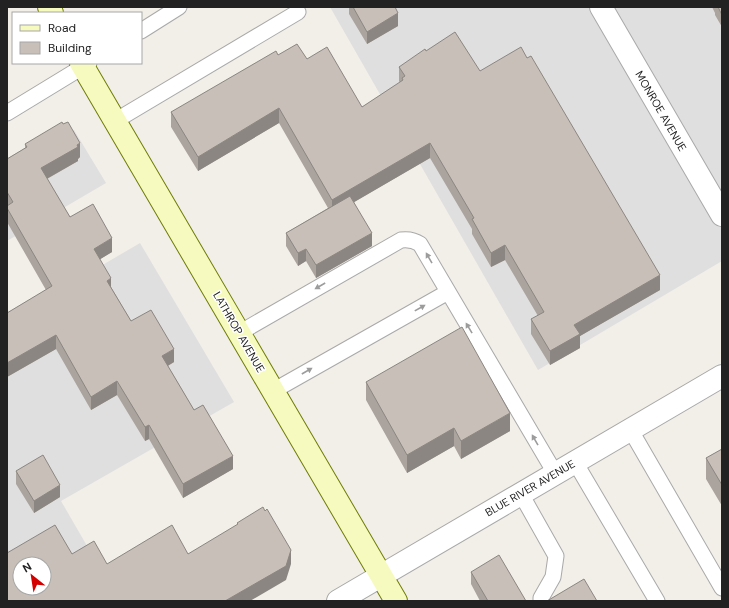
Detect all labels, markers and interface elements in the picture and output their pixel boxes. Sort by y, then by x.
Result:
legend [12,12,142,64]
text: Road [48,20,76,36]
text: Building [48,40,92,56]
street label: MONROE AVENUE [632,68,690,154]
one-way arrow [425,253,432,264]
one-way arrow [314,283,326,290]
street label: LATHROP AVENUE [210,289,268,375]
one-way arrow [414,304,426,311]
one-way arrow [466,322,473,334]
one-way arrow [301,368,313,375]
one-way arrow [532,434,539,446]
street label: BLUE RIVER AVENUE [483,457,577,519]
north arrow [12,556,52,596]
text: N [20,559,34,575]

